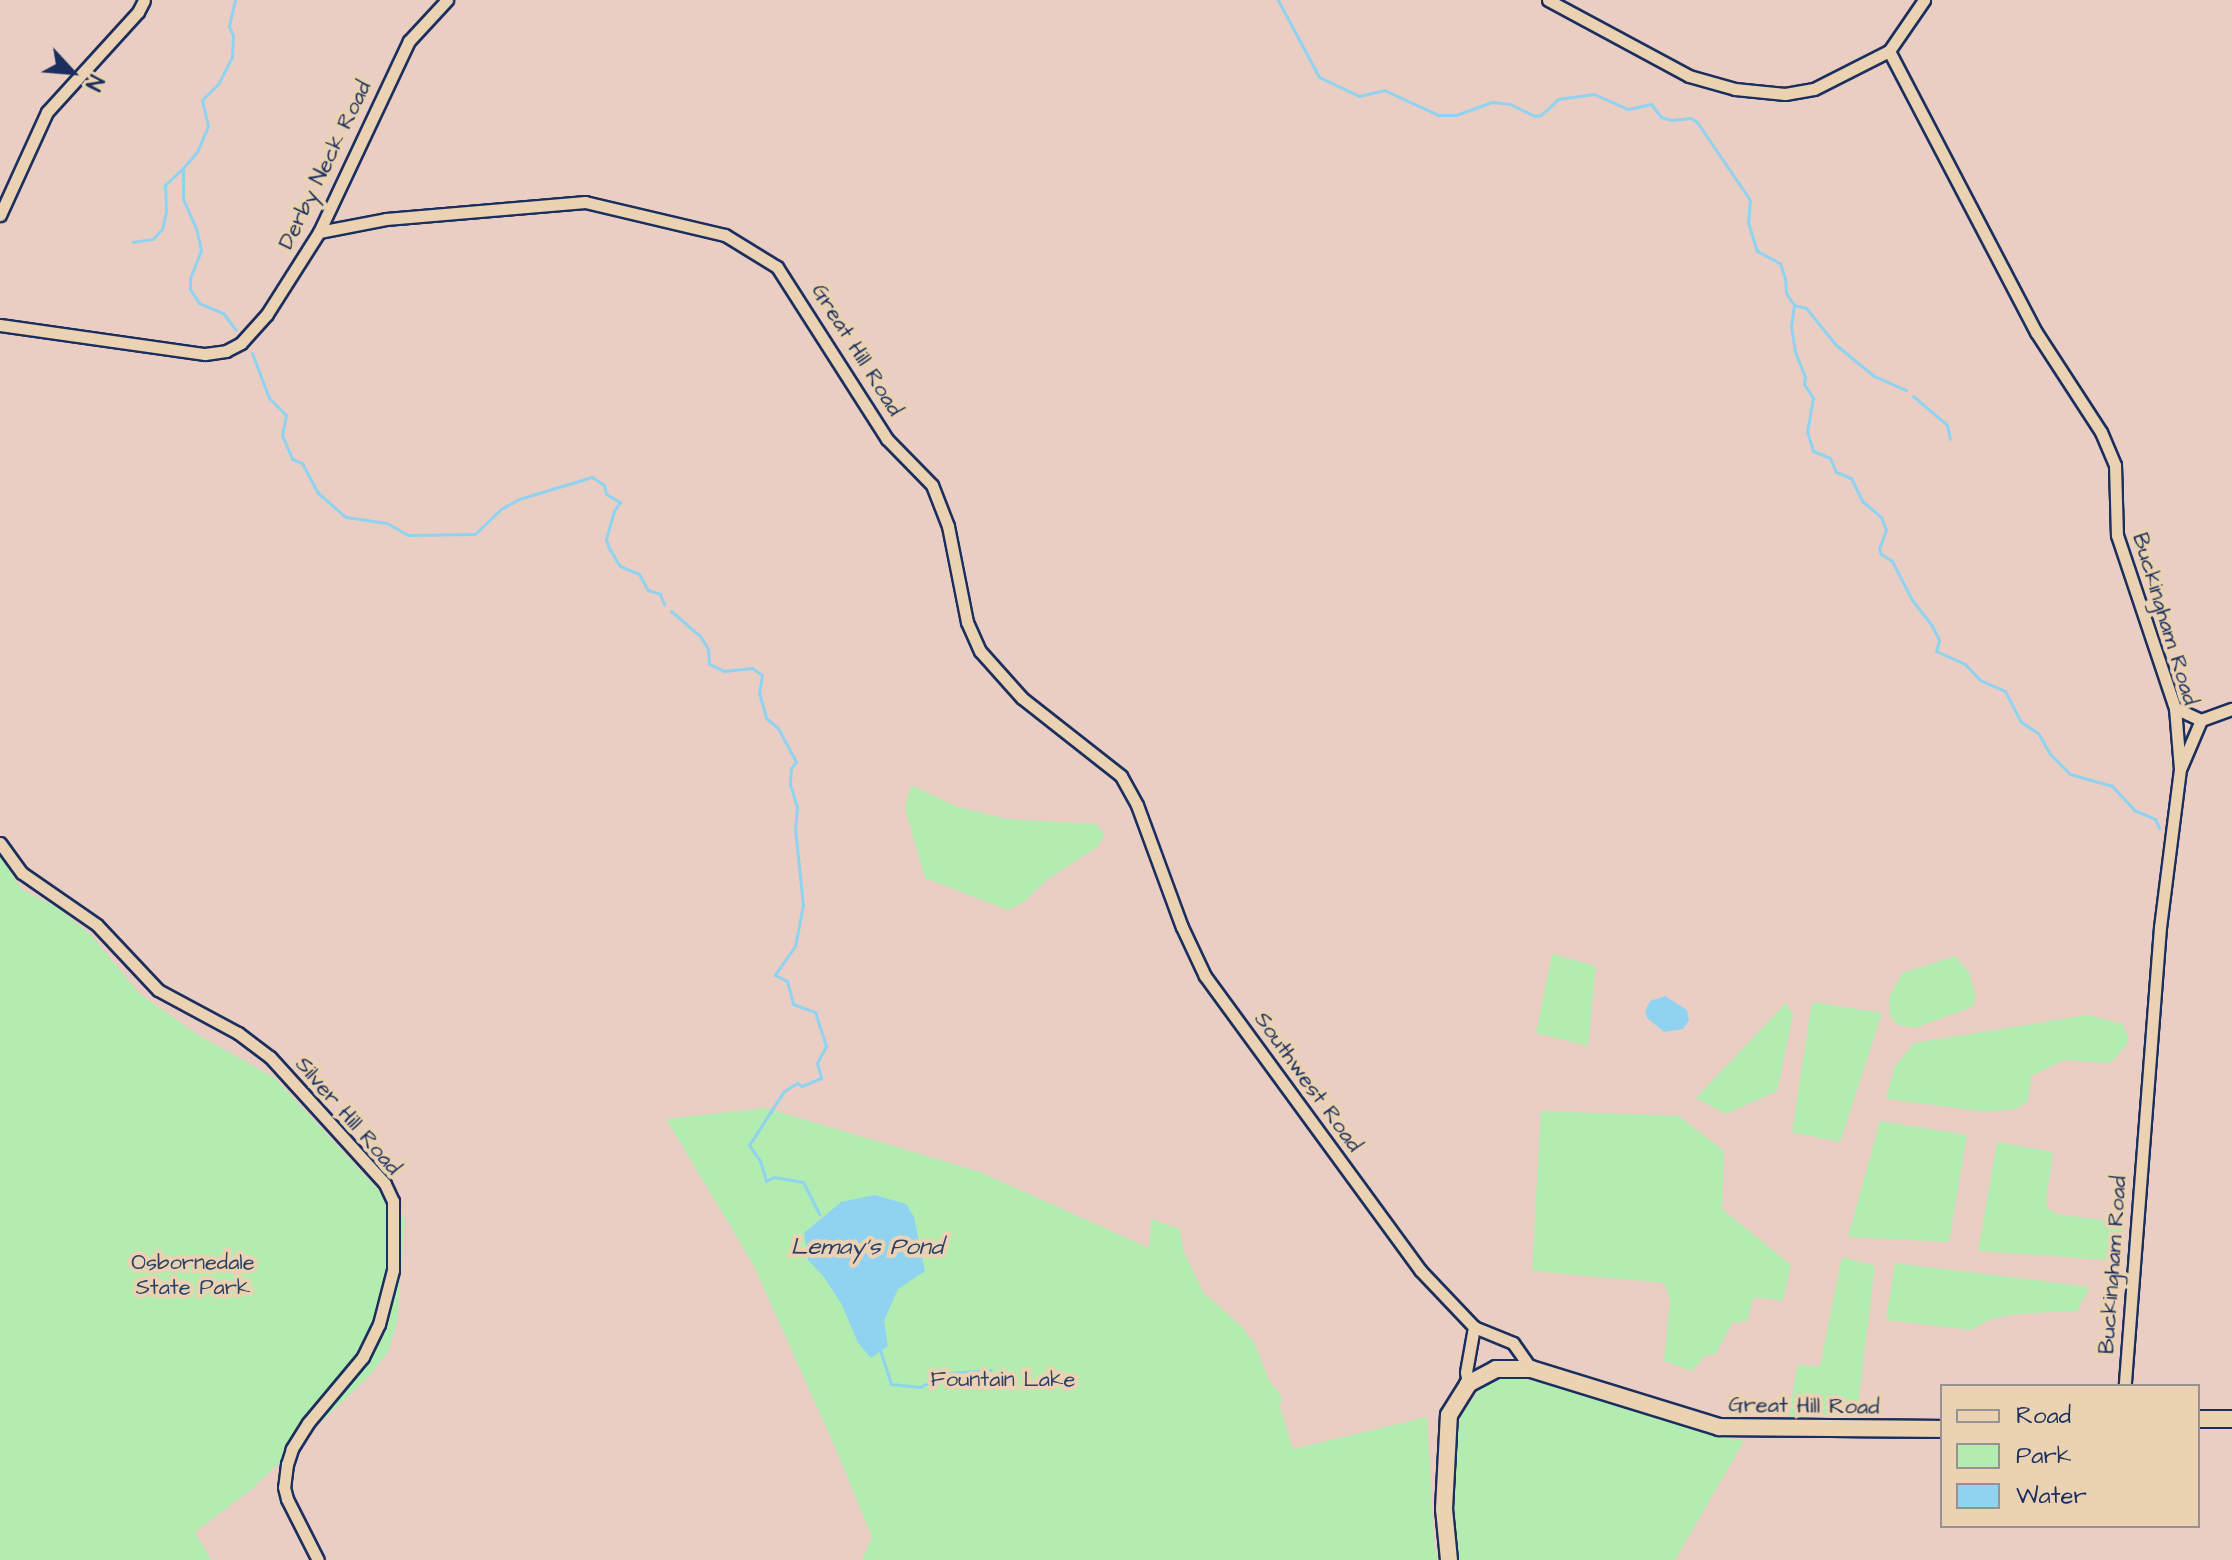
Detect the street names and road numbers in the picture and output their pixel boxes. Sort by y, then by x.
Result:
street label: Derby Neck Road [273,77,377,253]
street label: Great Hill Road [806,279,908,421]
street label: Buckingham Road [2126,530,2204,708]
street label: Southwest Road [1248,1007,1368,1157]
street label: Silver Hill Road [289,1051,407,1181]
street label: Buckingham Road [2094,1175,2132,1355]
street label: Great Hill Road [1728,1391,1880,1421]

